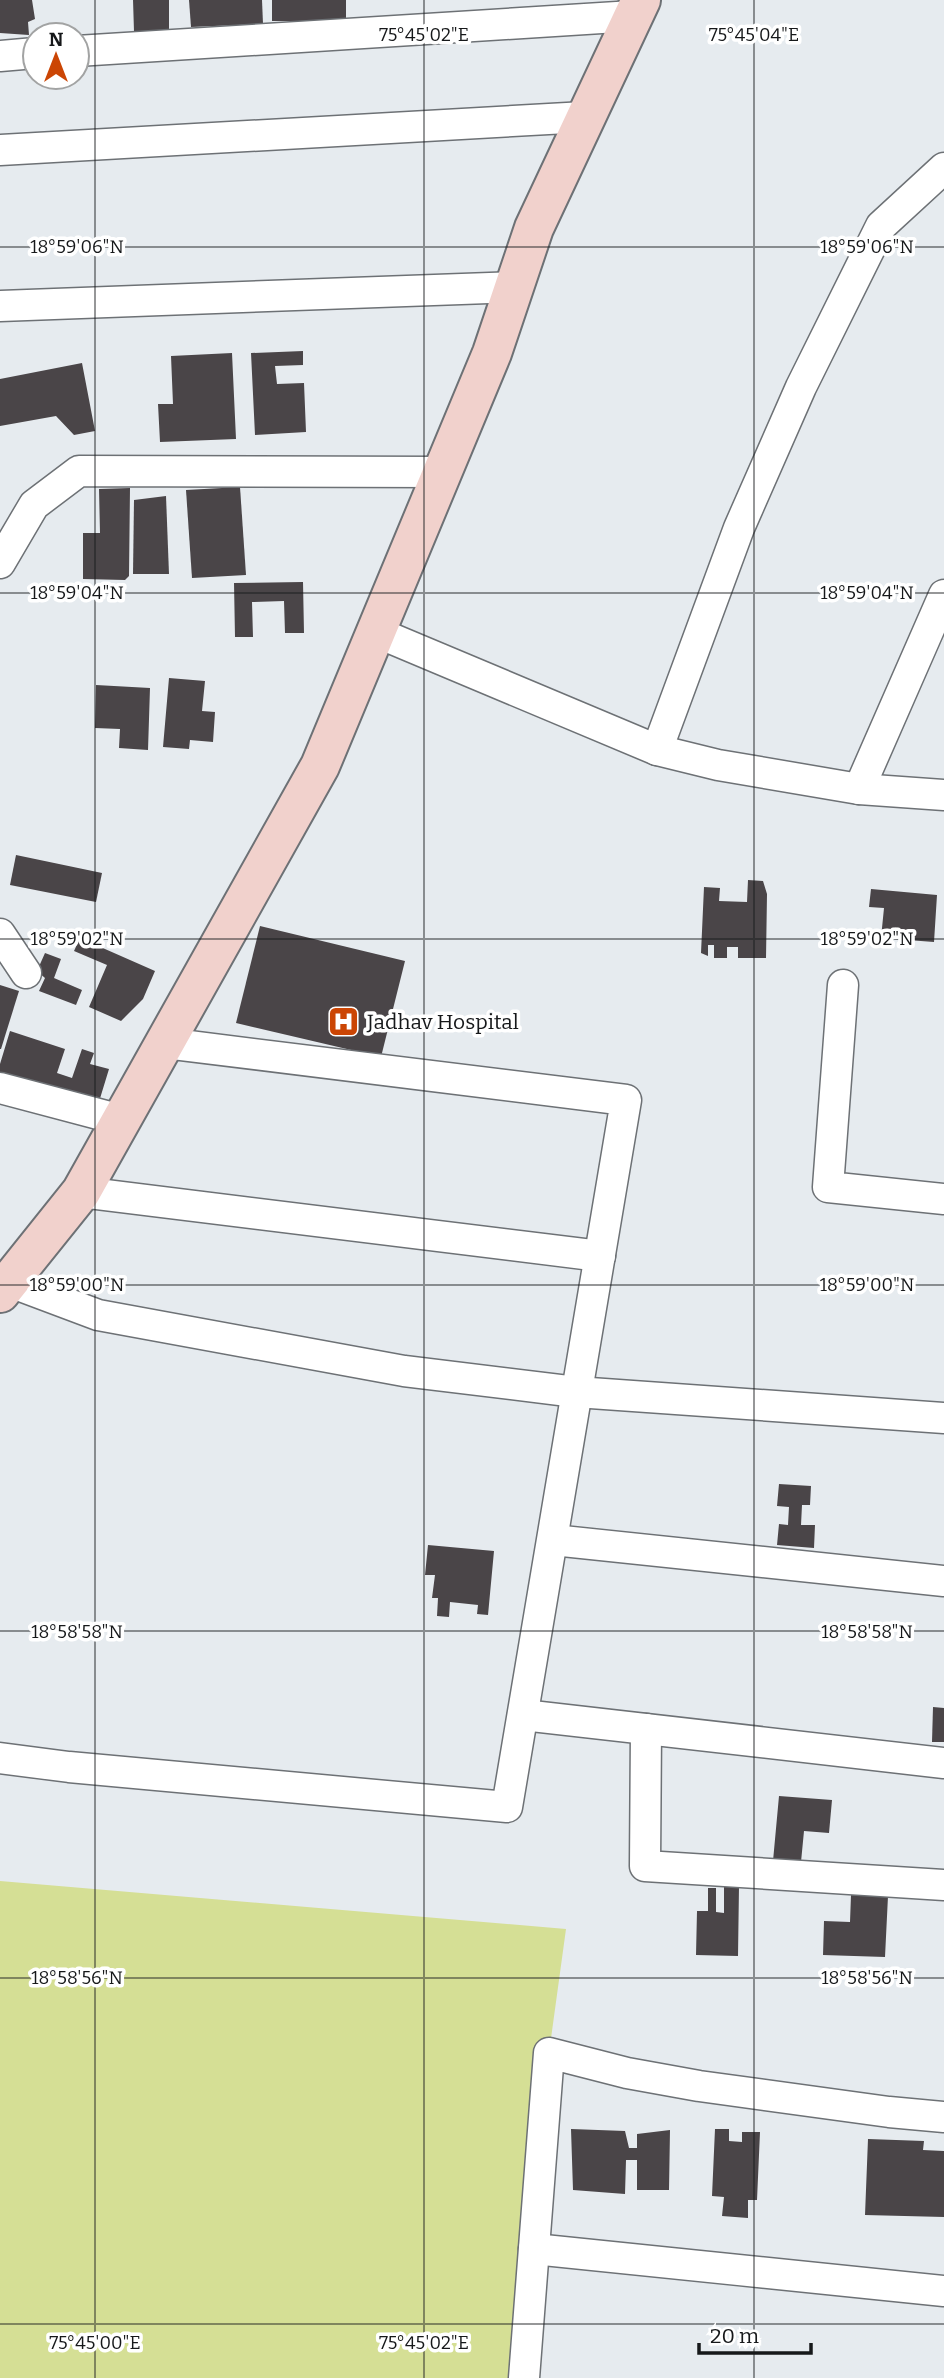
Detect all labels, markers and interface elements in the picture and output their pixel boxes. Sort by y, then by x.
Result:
north arrow [21,21,91,91]
text: 75°45'02"E [379,24,469,46]
text: 75°45'04"E [709,24,799,46]
text: N [49,28,64,51]
text: 18°59'06"N [30,236,124,258]
text: 18°59'06"N [820,236,914,258]
text: 18°59'04"N [30,582,124,604]
text: 18°59'04"N [820,582,914,604]
text: 18°59'02"N [31,928,123,950]
text: 18°59'02"N [821,928,913,950]
hospital icon: Jadhav Hospital [327,1005,361,1039]
place label: Jadhav Hospital [366,1009,519,1035]
text: 18°59'00"N [30,1274,124,1296]
text: 18°59'00"N [820,1274,914,1296]
text: 18°58'58"N [31,1621,123,1643]
text: 18°58'58"N [821,1621,913,1643]
text: 18°58'56"N [31,1967,123,1989]
text: 18°58'56"N [821,1967,913,1989]
scale bar [699,2312,811,2356]
text: 20 m [710,2323,759,2349]
text: 75°45'00"E [49,2332,141,2354]
text: 75°45'02"E [379,2332,469,2354]

